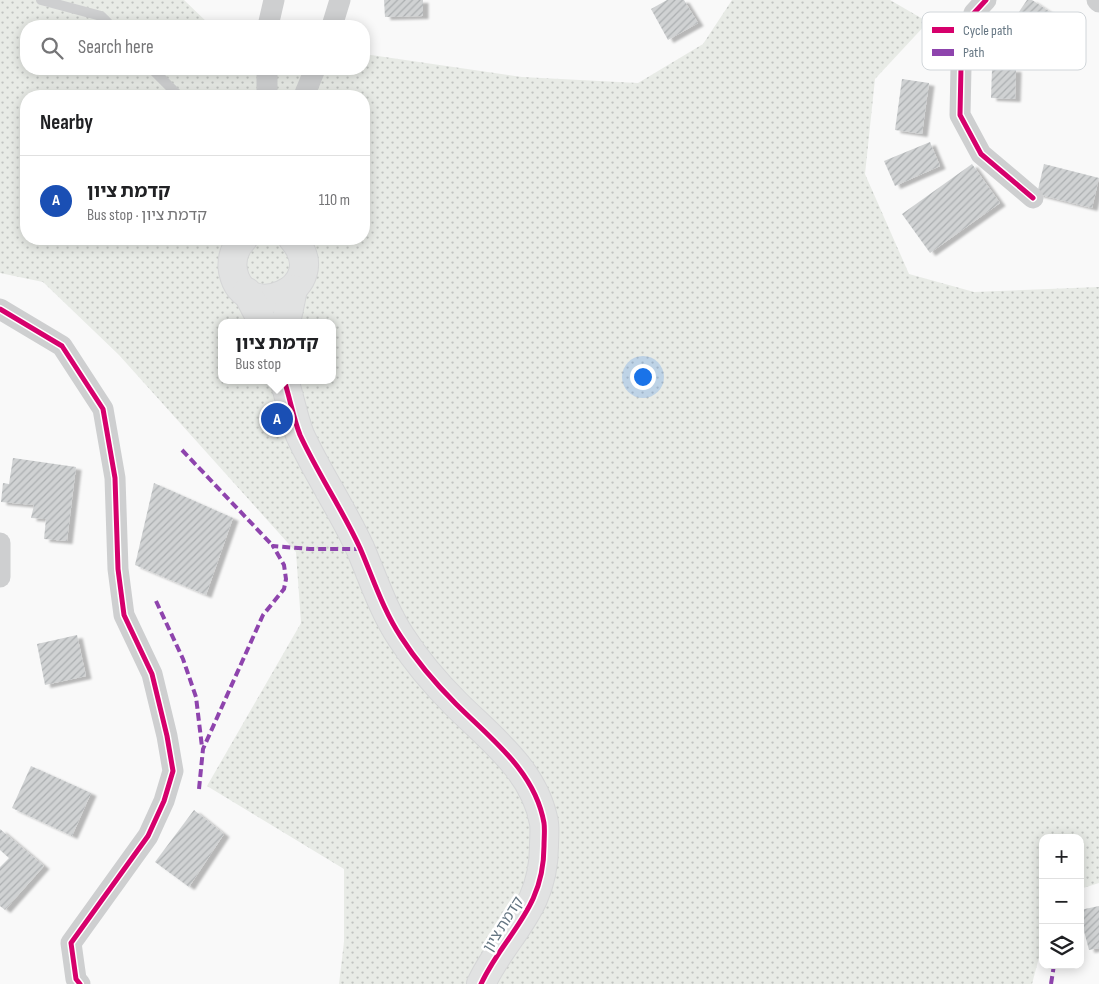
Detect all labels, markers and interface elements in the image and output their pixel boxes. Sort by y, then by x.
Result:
legend [922,12,1086,70]
search box [20,20,370,75]
text: Cycle path [963,22,1013,39]
icon: search [38,34,66,62]
text: Search here [78,36,154,59]
text: Path [963,44,984,61]
text: Nearby [40,110,93,135]
text: קדמת ציון [87,180,171,203]
text: A [52,191,60,210]
text: 110 m [319,191,350,210]
text: Bus stop · קדמת ציון [87,206,207,225]
popup [218,319,336,384]
text: קדמת ציון [235,332,319,355]
text: Bus stop [235,355,281,374]
your location [630,364,656,390]
pin: A [261,400,293,438]
map controls [1039,834,1084,969]
button: + [1039,834,1084,879]
button: − [1039,879,1084,924]
street label: קדמת ציון [479,893,528,956]
button: layers [1039,924,1084,969]

